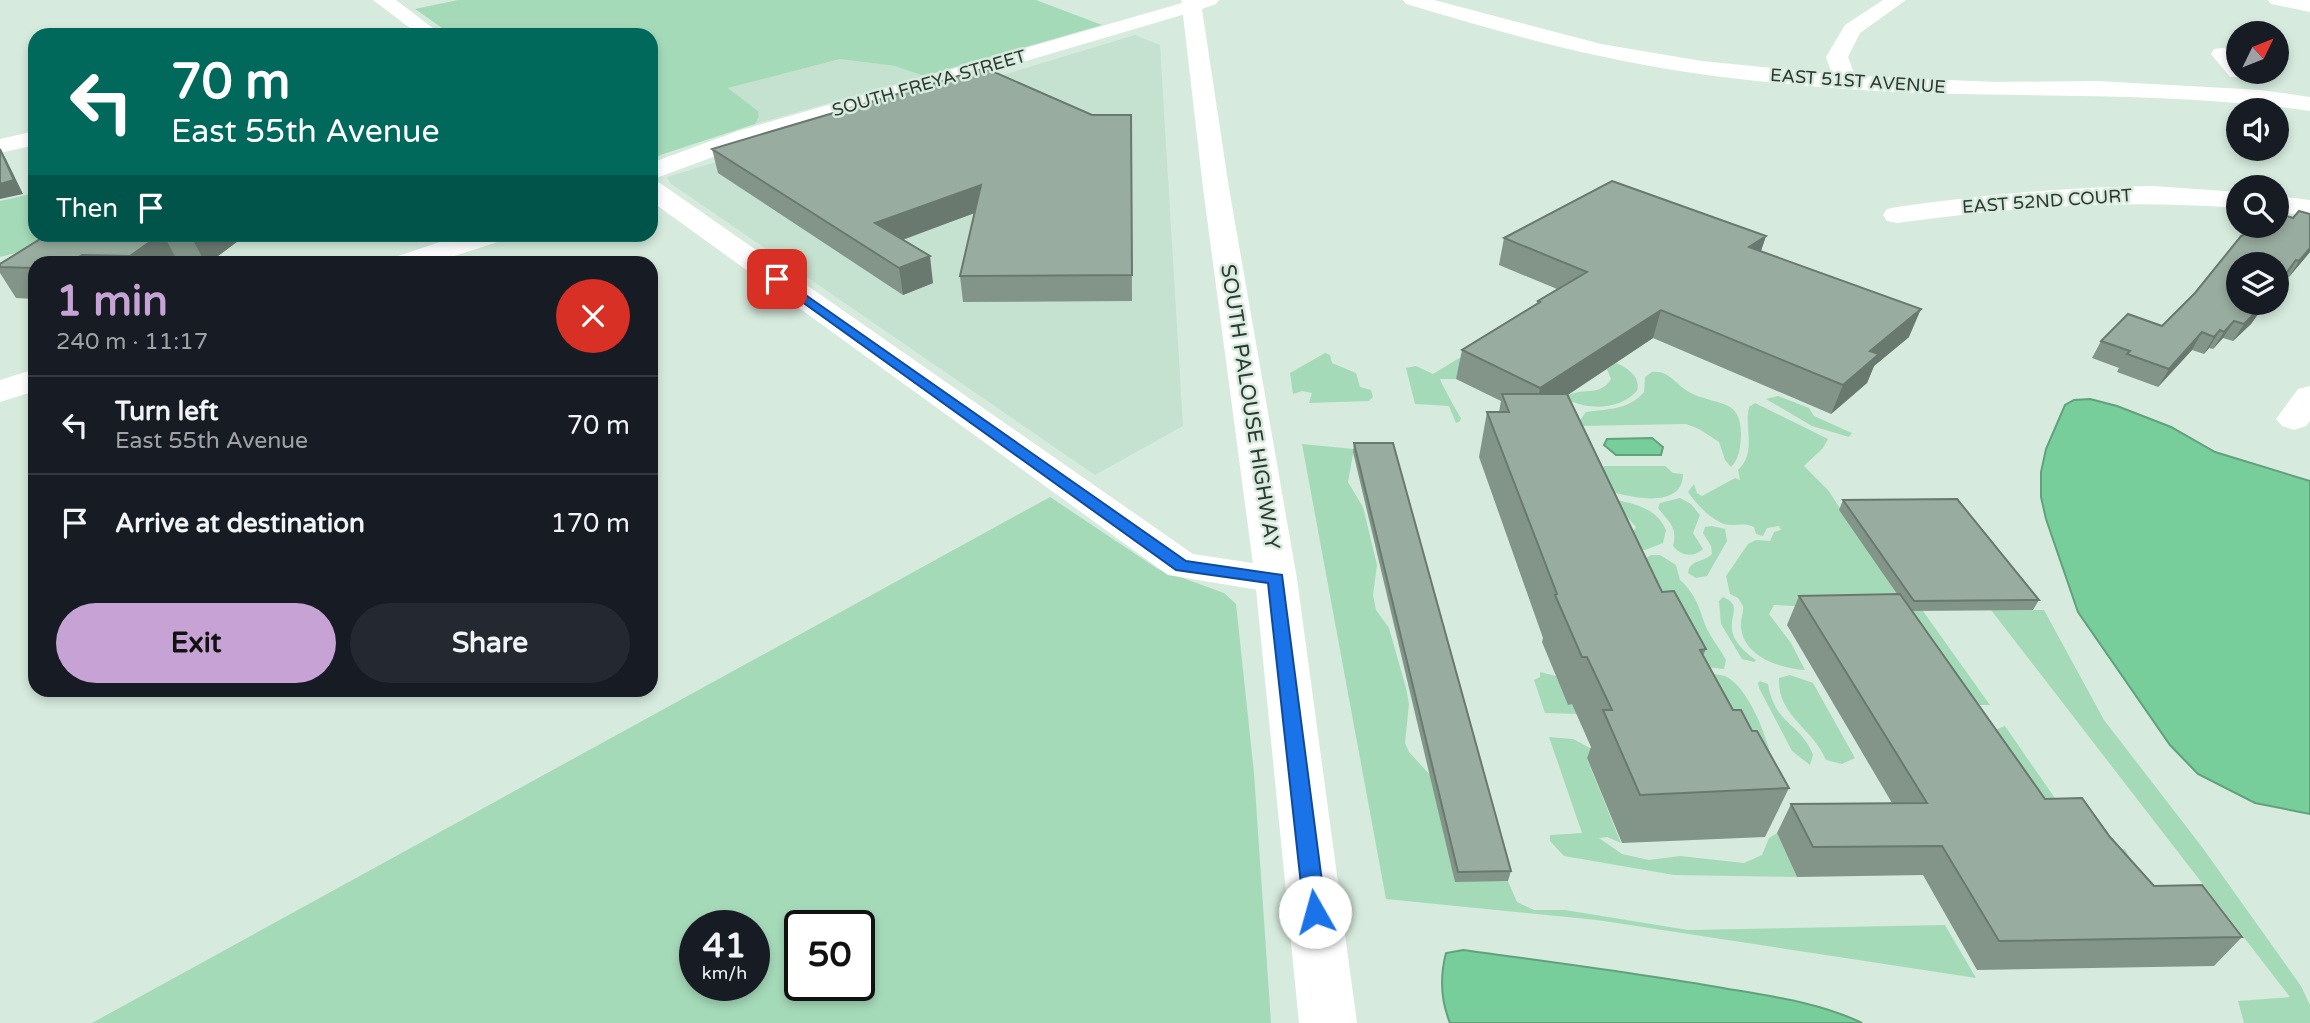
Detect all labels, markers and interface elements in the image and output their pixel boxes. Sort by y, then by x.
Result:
north arrow [2226,21,2289,84]
map controls [2226,21,2289,315]
street label: SOUTH FREYA STREET [830,45,1028,121]
text: 70 m [171,53,290,112]
icon: left [56,56,147,147]
street label: EAST 51ST AVENUE [1770,64,1946,98]
button: sound [2226,98,2289,161]
text: East 55th Avenue [171,113,440,151]
button: search [2226,175,2289,238]
street label: EAST 52ND COURT [1961,184,2133,218]
icon: arrive [132,189,170,227]
text: Then [56,193,118,224]
pin [747,249,807,309]
button: layers [2226,252,2289,315]
icon: arrive [758,260,796,298]
street label: SOUTH PALOUSE HIGHWAY [1215,263,1285,551]
text: 1 min [56,276,168,327]
button: close [556,279,630,353]
text: 240 m · 11:17 [56,328,208,356]
text: Turn left [115,396,218,427]
icon: left [56,406,94,444]
text: 70 m [567,410,630,441]
text: East 55th Avenue [115,427,308,455]
icon: arrive [56,504,94,542]
text: Arrive at destination [115,508,365,539]
text: 170 m [550,508,630,539]
button: Exit [56,603,336,683]
button: Share [350,603,630,683]
position arrow [1278,875,1352,949]
speed limit sign: 50 [784,910,875,1001]
text: 41 [703,925,746,967]
text: km/h [702,962,747,984]

